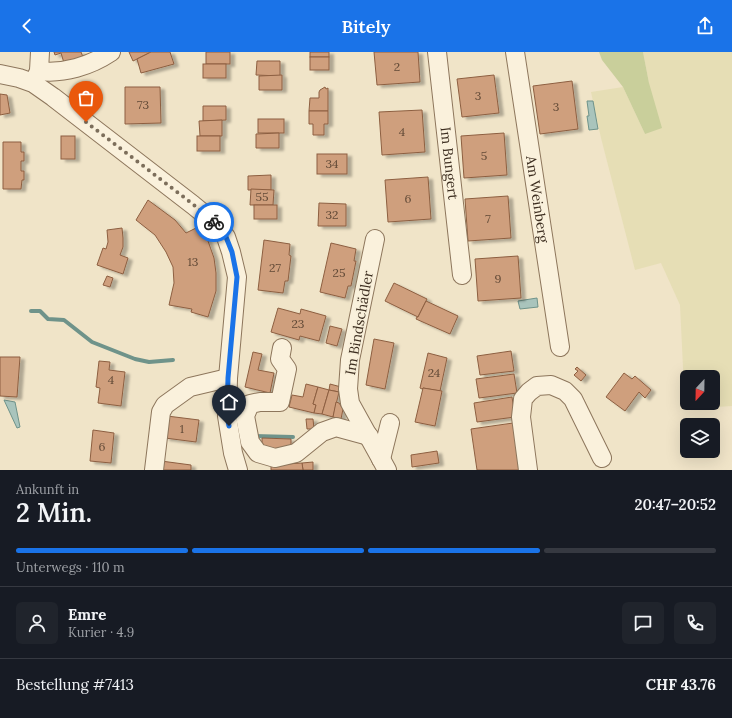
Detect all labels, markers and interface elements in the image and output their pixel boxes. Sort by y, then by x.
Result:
icon: back [16,15,38,37]
text: Bitely [341,15,391,38]
icon: share [694,15,716,37]
house number: 2 [394,59,400,74]
pin [69,81,103,122]
icon: bag [75,87,97,109]
house number: 3 [475,88,482,103]
house number: 73 [137,97,149,112]
house number: 3 [553,99,560,114]
house number: 4 [399,124,406,139]
street label: Im Bungert [436,126,463,201]
house number: 5 [481,148,487,163]
street label: Am Weinberg [522,153,553,244]
house number: 34 [325,156,339,171]
house number: 55 [255,189,269,204]
house number: 6 [405,191,412,206]
courier [194,202,234,242]
house number: 32 [325,207,339,222]
icon: bike [203,211,225,233]
house number: 7 [485,211,491,226]
house number: 13 [187,254,199,269]
house number: 27 [269,260,281,275]
house number: 25 [333,265,345,280]
street label: Im Bindschädler [341,269,377,377]
house number: 9 [495,271,502,286]
house number: 23 [292,316,305,331]
house number: 24 [428,365,441,380]
north arrow [680,370,720,410]
map controls [680,370,720,458]
house number: 4 [108,372,115,387]
pin [212,385,246,426]
icon: home [218,391,240,413]
button: layers [680,418,720,458]
house number: 1 [180,421,184,436]
house number: 6 [99,439,106,454]
text: Ankunft in [16,481,79,498]
text: 20:47–20:52 [634,495,716,514]
text: 2 Min. [16,496,92,529]
text: Unterwegs · 110 m [16,559,125,576]
button: person [16,602,58,644]
button: chat [622,602,664,644]
button: phone [674,602,716,644]
text: Emre [68,605,106,624]
text: Kurier · 4.9 [68,624,134,641]
text: Bestellung #7413 [16,675,134,694]
text: CHF 43.76 [646,675,716,694]

